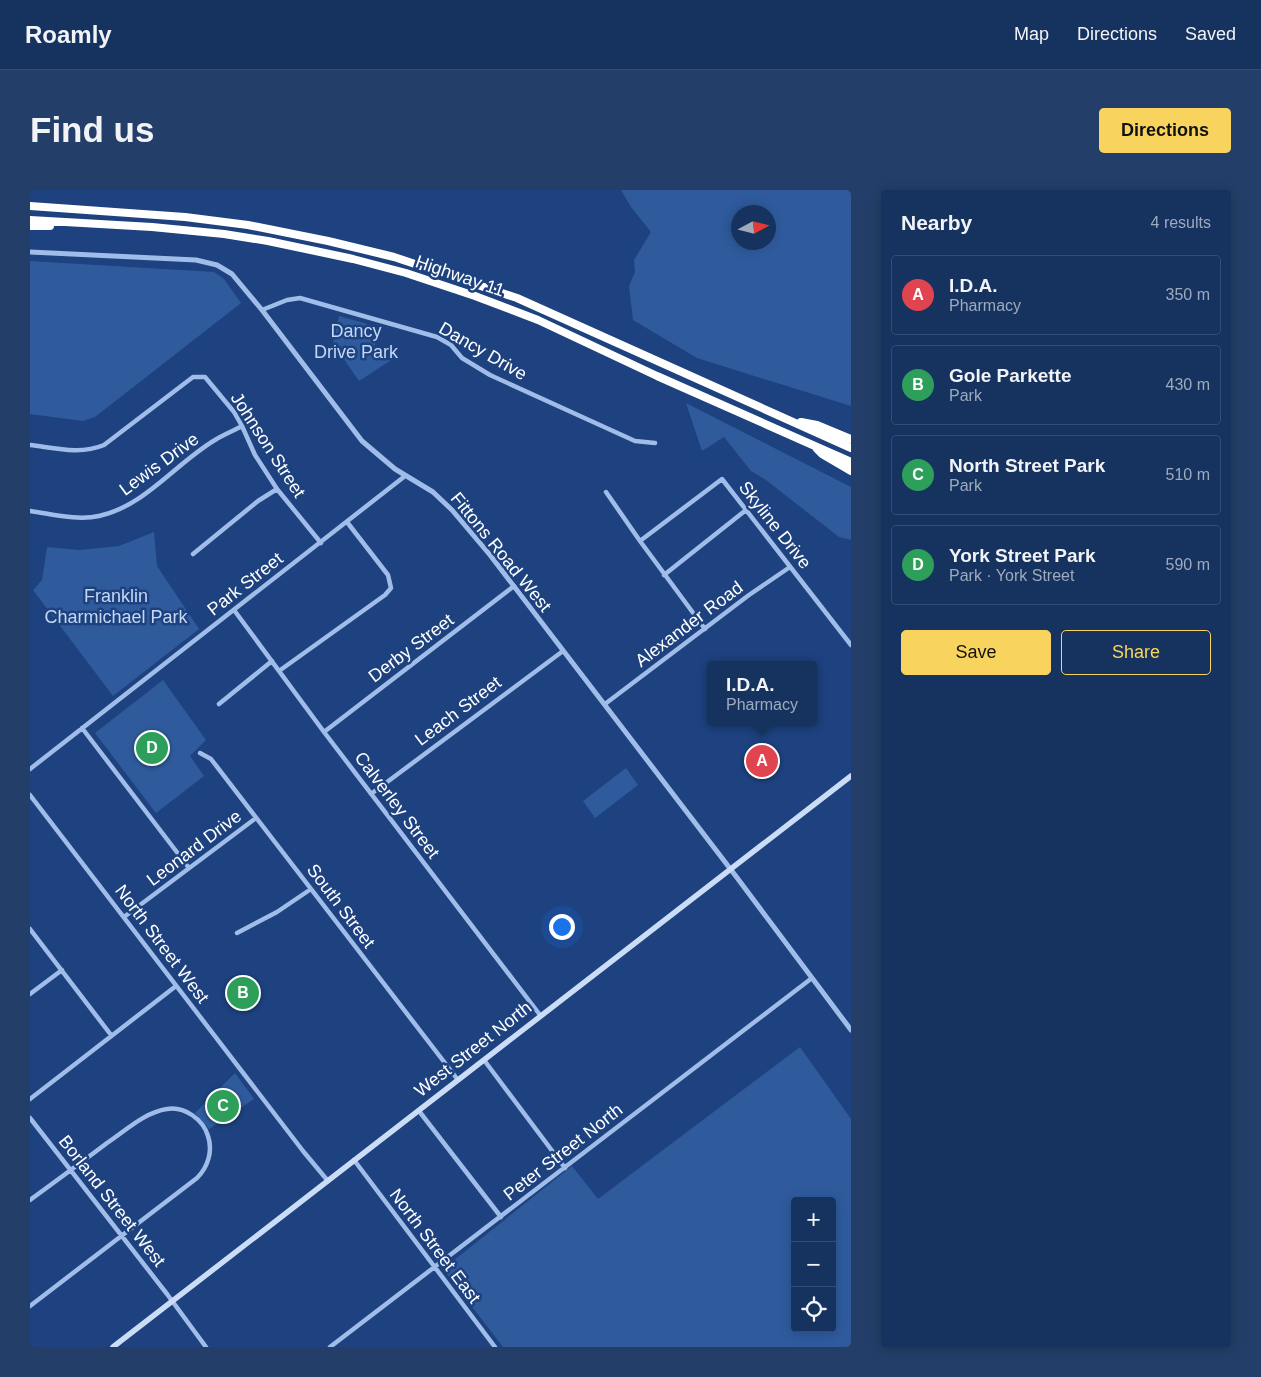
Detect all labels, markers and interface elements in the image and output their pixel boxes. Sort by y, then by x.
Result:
text: Roamly [25,21,112,48]
text: Map [1014,24,1049,44]
text: Directions [1077,24,1157,44]
text: Saved [1185,24,1236,44]
button: Directions [1099,108,1231,153]
text: Find us [30,110,154,149]
north arrow [731,205,776,250]
text: Nearby [901,211,972,234]
text: 4 results [1151,214,1211,231]
street label: Highway 11 [413,251,507,301]
text: I.D.A. [949,275,998,296]
text: A [912,286,924,303]
text: 350 m [1166,286,1210,303]
text: Pharmacy [949,297,1021,314]
street label: Dancy Drive [436,318,530,384]
park label: Dancy Drive Park [314,321,399,362]
text: Gole Parkette [949,365,1072,386]
text: B [912,376,924,393]
text: 430 m [1166,376,1210,393]
text: Park [949,387,982,404]
street label: Johnson Street [227,389,309,501]
street label: Lewis Drive [115,429,203,499]
text: North Street Park [949,455,1105,476]
text: C [912,466,924,483]
text: 510 m [1166,466,1210,483]
street label: Skyline Drive [735,477,815,573]
text: Park [949,477,982,494]
street label: Fittons Road West [447,488,555,616]
text: York Street Park [949,545,1095,566]
street label: Park Street [203,548,287,620]
text: D [912,556,924,573]
text: 590 m [1166,556,1210,573]
text: Park · York Street [949,567,1074,584]
street label: Alexander Road [631,577,747,671]
park label: Franklin Charmichael Park [44,586,189,627]
street label: Derby Street [365,610,457,686]
button: Save [901,630,1051,675]
button: Share [1061,630,1211,675]
popup [707,661,817,726]
street label: Leach Street [411,672,505,750]
text: I.D.A. [726,674,775,695]
text: Pharmacy [726,696,798,713]
pin: D [136,729,168,767]
pin: A [746,742,778,780]
street label: Calverley Street [350,748,444,862]
street label: Leonard Drive [143,806,245,890]
street label: South Street [303,860,379,952]
street label: North Street West [111,881,213,1007]
your location [549,914,575,940]
pin: B [227,974,259,1012]
street label: West Street North [411,997,535,1101]
pin: C [207,1087,239,1125]
street label: Peter Street North [500,1099,626,1205]
street label: Borland Street West [55,1132,169,1270]
street label: North Street East [385,1185,485,1307]
map controls [791,1197,836,1332]
button: + [791,1197,836,1242]
button: − [791,1242,836,1287]
button: locate [791,1287,836,1332]

